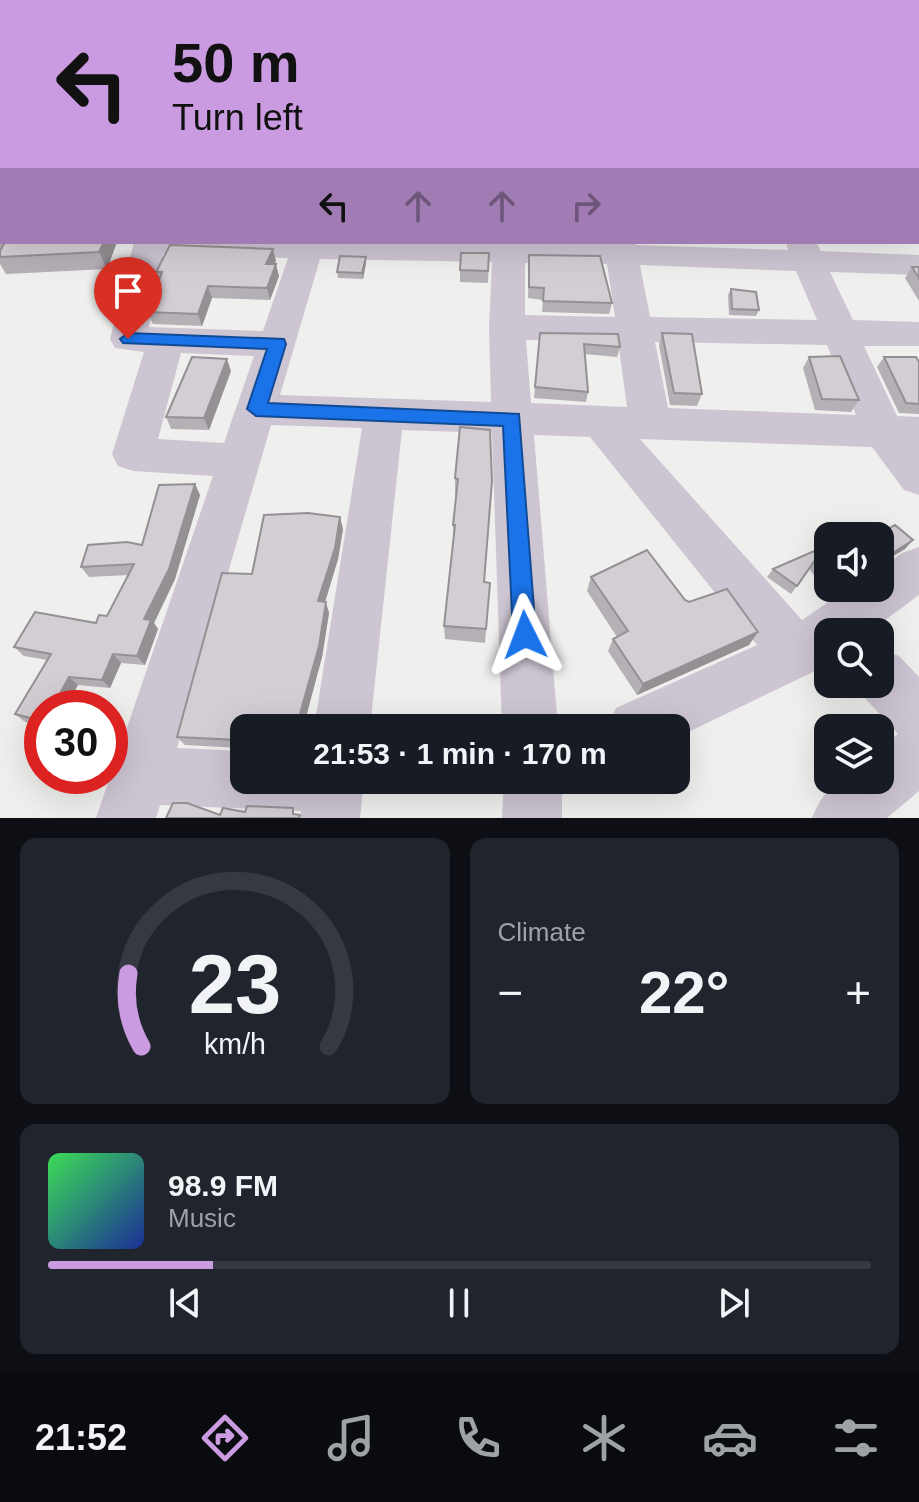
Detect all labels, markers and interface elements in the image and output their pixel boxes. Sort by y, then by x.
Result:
text: 50 m [172,31,300,94]
icon: left [40,32,144,136]
text: Turn left [172,97,303,138]
icon: left [312,184,356,228]
icon: ahead [396,184,440,228]
icon: ahead [480,184,524,228]
icon: right [564,184,608,228]
pin [94,257,162,339]
icon: arrive [106,269,150,313]
map controls [814,522,894,794]
button: sound [814,522,894,602]
position arrow [483,593,567,677]
button: search [814,618,894,698]
speed limit sign: 30 [24,690,128,794]
button: layers [814,714,894,794]
text: 21:53 · 1 min · 170 m [313,737,607,770]
text: Climate [498,917,586,947]
text: 23 [188,938,281,1031]
text: 22° [639,959,730,1026]
text: − [498,968,523,1017]
text: + [845,968,871,1017]
text: km/h [204,1028,266,1060]
text: 98.9 FM [168,1169,278,1202]
text: Music [168,1203,236,1233]
icon: previous [163,1281,207,1325]
icon: pause [437,1281,481,1325]
icon: next [712,1281,756,1325]
icon: directions [197,1410,253,1466]
icon: music [323,1410,379,1466]
icon: phone [450,1410,506,1466]
icon: climate [576,1410,632,1466]
icon: car [702,1410,758,1466]
icon: filters [828,1410,884,1466]
text: 21:52 [35,1417,127,1458]

